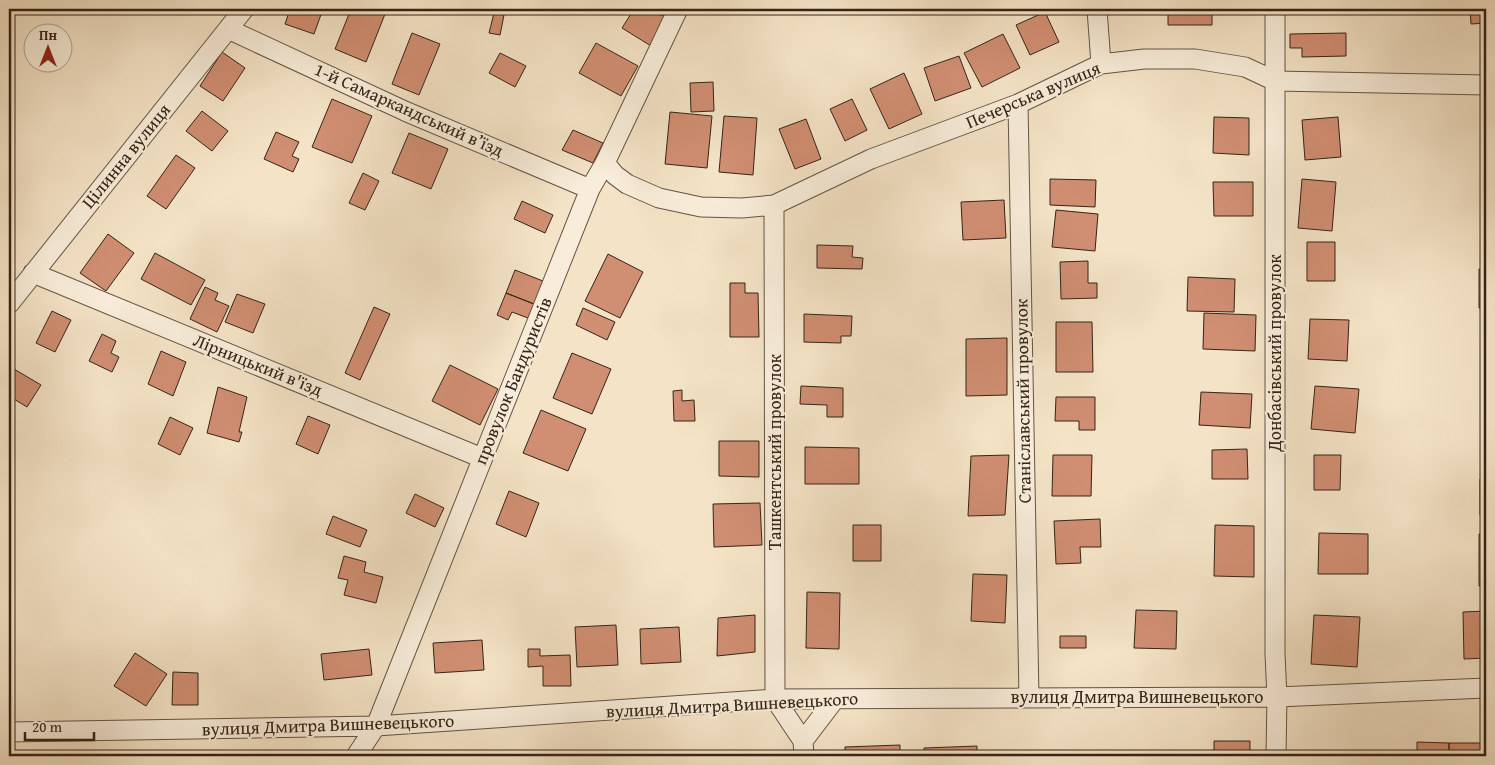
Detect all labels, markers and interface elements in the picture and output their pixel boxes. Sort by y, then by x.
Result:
north arrow [22,22,72,72]
text: Пн [39,25,57,45]
street label: Печерська вулиця [961,54,1104,135]
street label: 1-й Самаркандський в’їзд [310,56,508,164]
street label: Цілинна вулиця [75,97,177,214]
street label: Донбасівський провулок [1261,254,1288,453]
street label: провулок Бандуристів [467,293,559,469]
street label: Станіславський провулок [1007,298,1038,504]
street label: Лірницький в'їзд [189,326,327,403]
street label: Ташкентський провулок [761,353,788,550]
street label: вулиця Дмитра Вишневецького [1011,683,1263,710]
street label: вулиця Дмитра Вишневецького [605,684,859,725]
street label: вулиця Дмитра Вишневецького [201,707,455,742]
scale bar [25,710,94,742]
text: 20 m [32,716,63,737]

